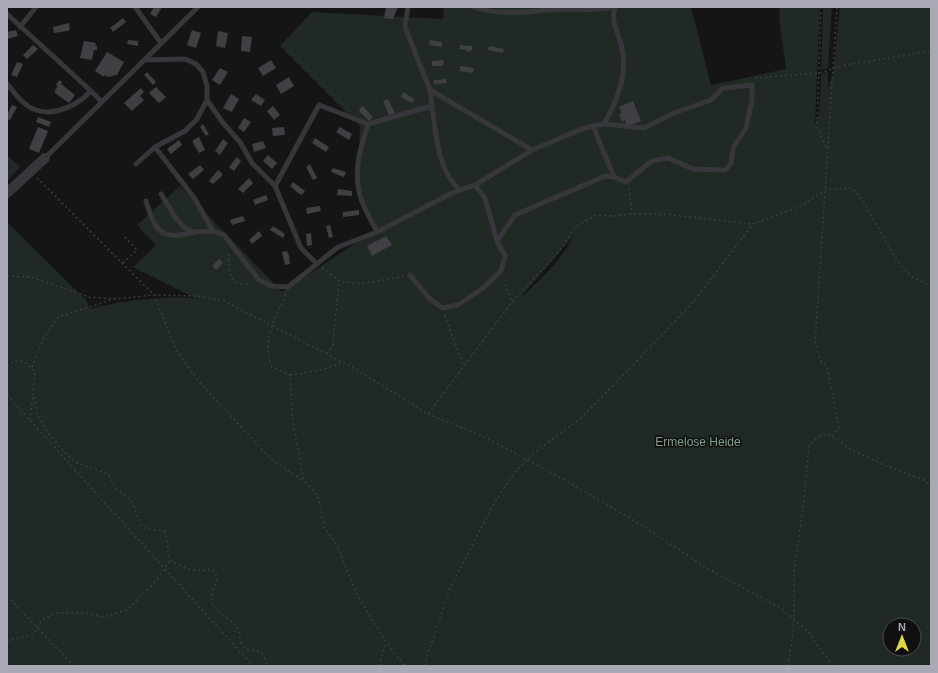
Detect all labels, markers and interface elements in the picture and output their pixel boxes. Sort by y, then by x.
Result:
park label: Ermelose Heide [655,435,741,449]
north arrow [882,617,922,657]
text: N [898,621,906,633]

